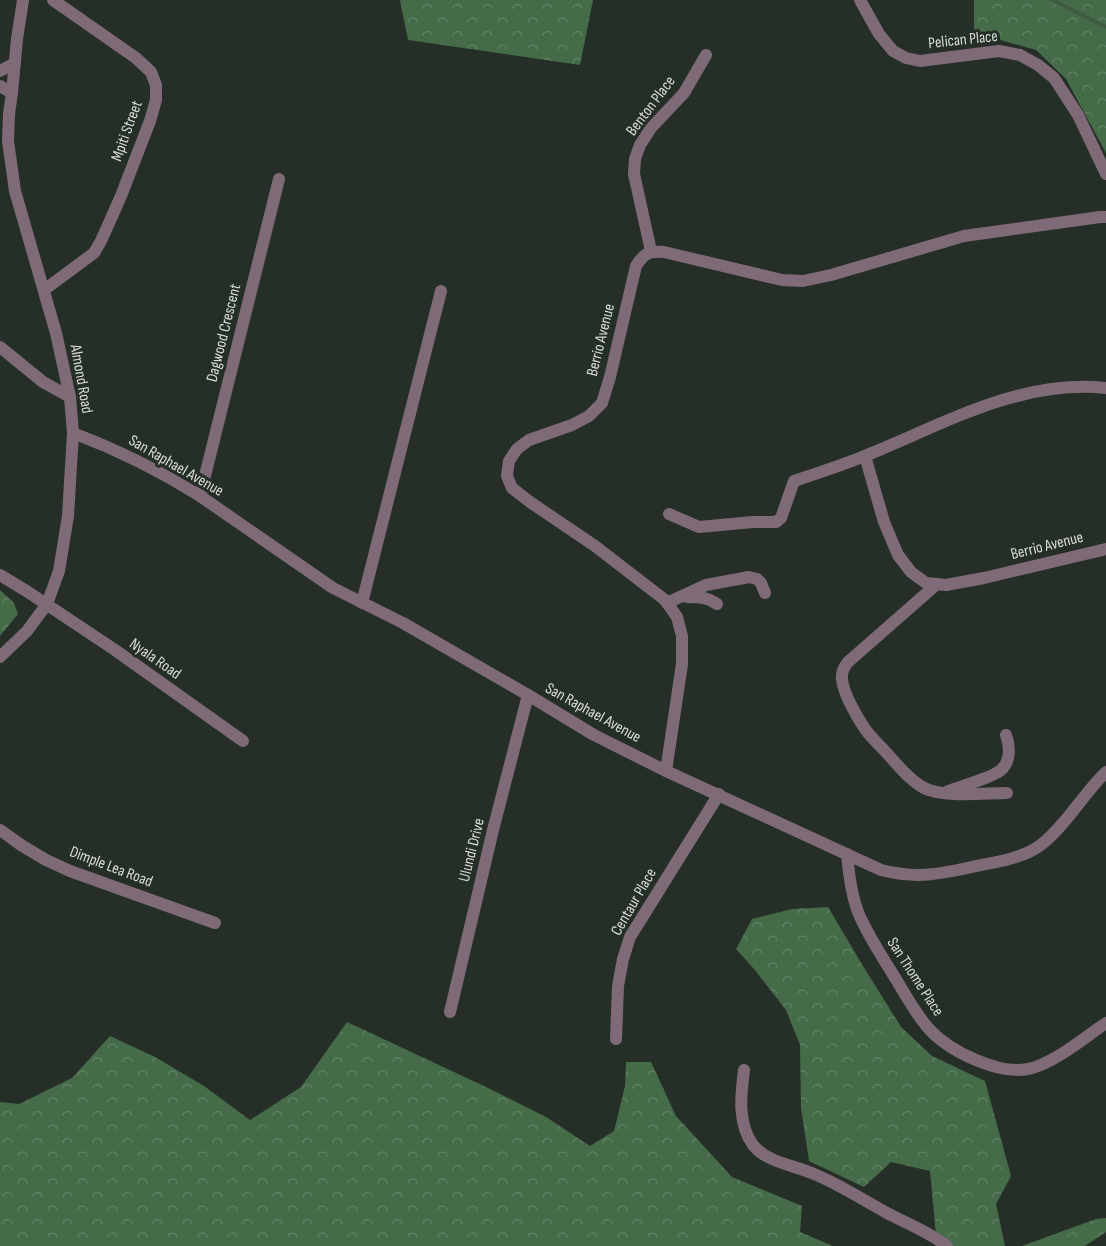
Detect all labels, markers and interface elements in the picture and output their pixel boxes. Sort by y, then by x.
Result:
street label: Pelican Place [927,27,999,53]
street label: Benton Place [622,72,680,140]
street label: Mpiti Street [107,98,147,164]
street label: Dagwood Crescent [203,282,245,384]
street label: Berrio Avenue [583,302,619,378]
street label: Almond Road [65,342,96,415]
street label: San Raphael Avenue [125,431,227,501]
street label: Berrio Avenue [1009,528,1085,564]
street label: Nyala Road [126,634,184,684]
street label: San Raphael Avenue [542,679,644,747]
street label: Ulundi Drive [455,816,489,884]
street label: Dimple Lea Road [67,842,155,892]
street label: Centaur Place [607,865,661,939]
street label: San Thome Place [882,934,948,1020]

